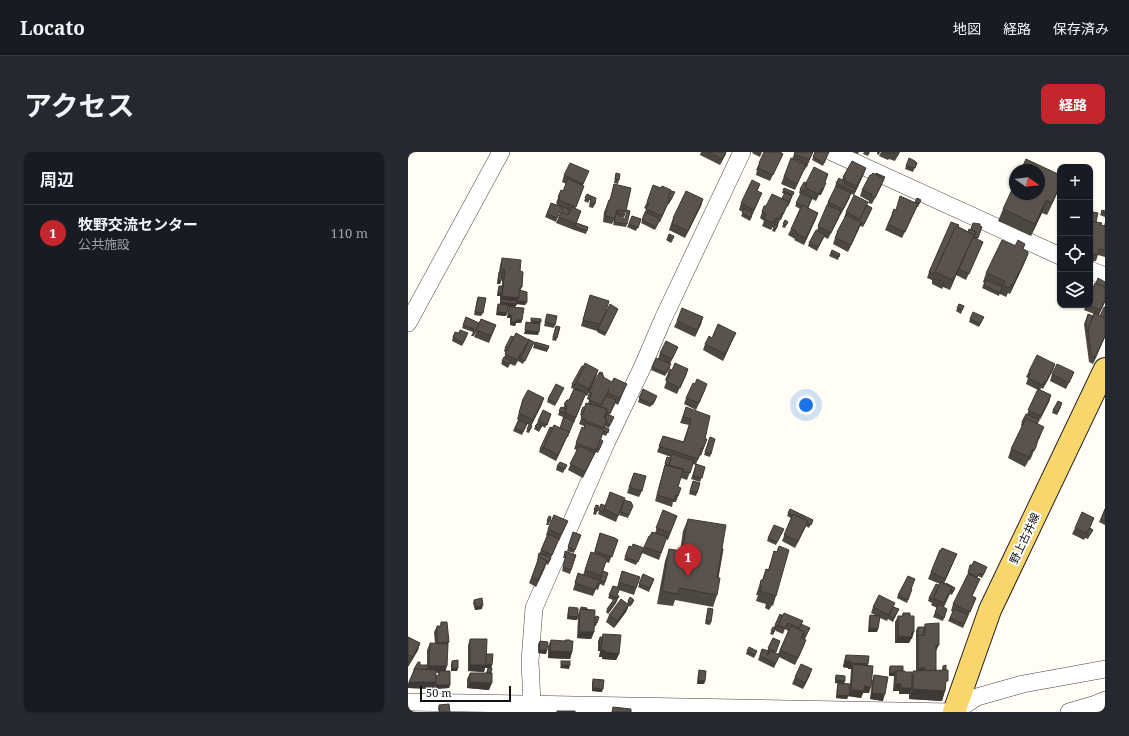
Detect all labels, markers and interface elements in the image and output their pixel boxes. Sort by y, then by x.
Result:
text: Locato [20,15,85,41]
text: 地図 [953,19,981,38]
text: 経路 [1003,19,1031,38]
text: 保存済み [1053,19,1109,38]
button: 経路 [1041,84,1105,124]
text: アクセス [24,86,135,124]
north arrow [1009,164,1045,200]
map controls [1057,164,1093,308]
button: + [1057,164,1093,200]
text: 周辺 [40,168,74,191]
button: − [1057,200,1093,236]
text: 牧野交流センター [78,214,198,234]
text: 1 [49,224,57,242]
text: 110 m [331,224,368,242]
text: 公共施設 [78,235,130,253]
button: locate [1057,236,1093,272]
button: layers [1057,272,1093,308]
your location [796,395,816,415]
street label: 野上古井線 [1006,510,1042,566]
pin: 1 [675,544,701,577]
scale bar [420,684,511,703]
text: 50 m [426,685,452,700]

